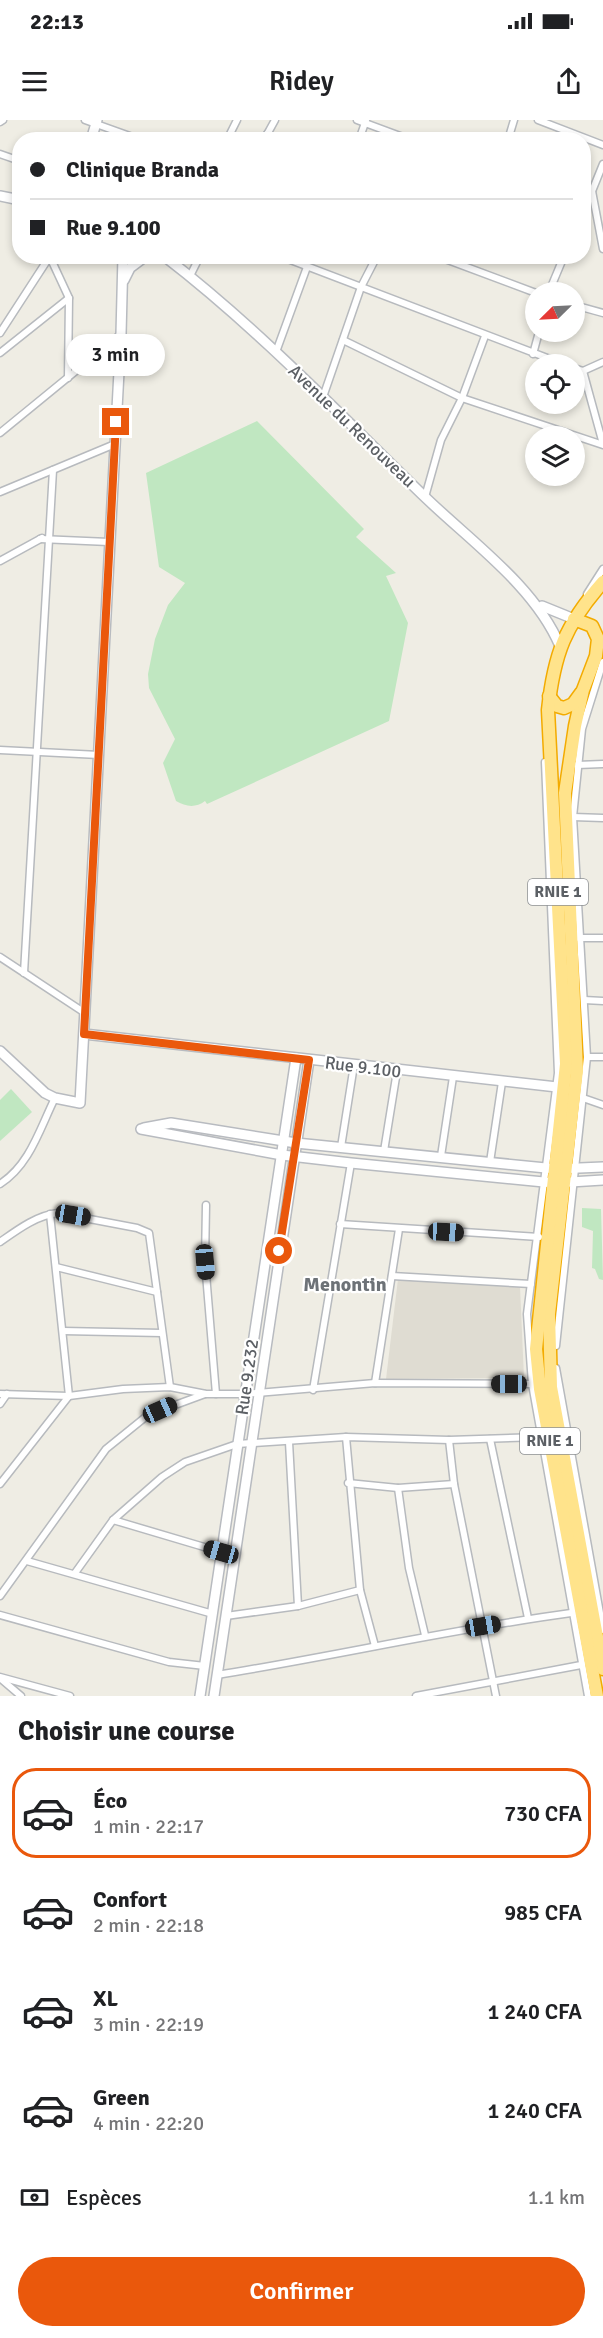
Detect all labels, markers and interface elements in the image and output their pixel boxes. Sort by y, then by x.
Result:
text: 22:13 [30,8,84,35]
icon: menu [18,65,51,98]
text: Ridey [269,65,334,98]
icon: share [552,65,585,98]
text: Clinique Branda [66,156,219,183]
text: Rue 9.100 [66,214,161,241]
north arrow [525,282,585,342]
map controls [525,282,585,486]
callout: 3 min [66,335,166,377]
text: 3 min [92,342,139,367]
button: locate [525,354,585,414]
street label: Avenue du Renouveau [284,360,420,492]
route end [102,408,129,435]
button: layers [525,426,585,486]
road number: RNIE 1 [528,879,588,905]
street label: Rue 9.100 [324,1051,402,1083]
car [54,1203,92,1227]
car [428,1222,464,1242]
route start [265,1237,292,1264]
car [194,1243,216,1281]
district label: Menontin [303,1272,387,1297]
street label: Rue 9.232 [231,1337,263,1417]
car [491,1375,527,1393]
car [140,1394,180,1426]
road number: RNIE 1 [520,1428,580,1454]
car [201,1538,241,1566]
car [464,1614,502,1638]
text: Choisir une course [18,1715,235,1748]
icon: car [21,1786,75,1840]
text: Éco [93,1787,127,1814]
text: 730 CFA [504,1800,582,1827]
text: 1 min · 22:17 [93,1814,204,1839]
icon: car [21,1885,75,1939]
text: Confort [93,1886,167,1913]
text: 985 CFA [504,1899,582,1926]
text: 2 min · 22:18 [93,1913,204,1938]
icon: car [21,1984,75,2038]
text: XL [93,1985,118,2012]
text: 1 240 CFA [487,1998,582,2025]
text: 3 min · 22:19 [93,2012,204,2037]
icon: car [21,2083,75,2137]
text: Green [93,2084,150,2111]
text: 1 240 CFA [487,2097,582,2124]
text: 4 min · 22:20 [93,2111,204,2136]
icon: cash [18,2181,51,2214]
text: Espèces [66,2184,142,2211]
text: 1.1 km [528,2185,585,2210]
button: Confirmer [18,2257,585,2326]

